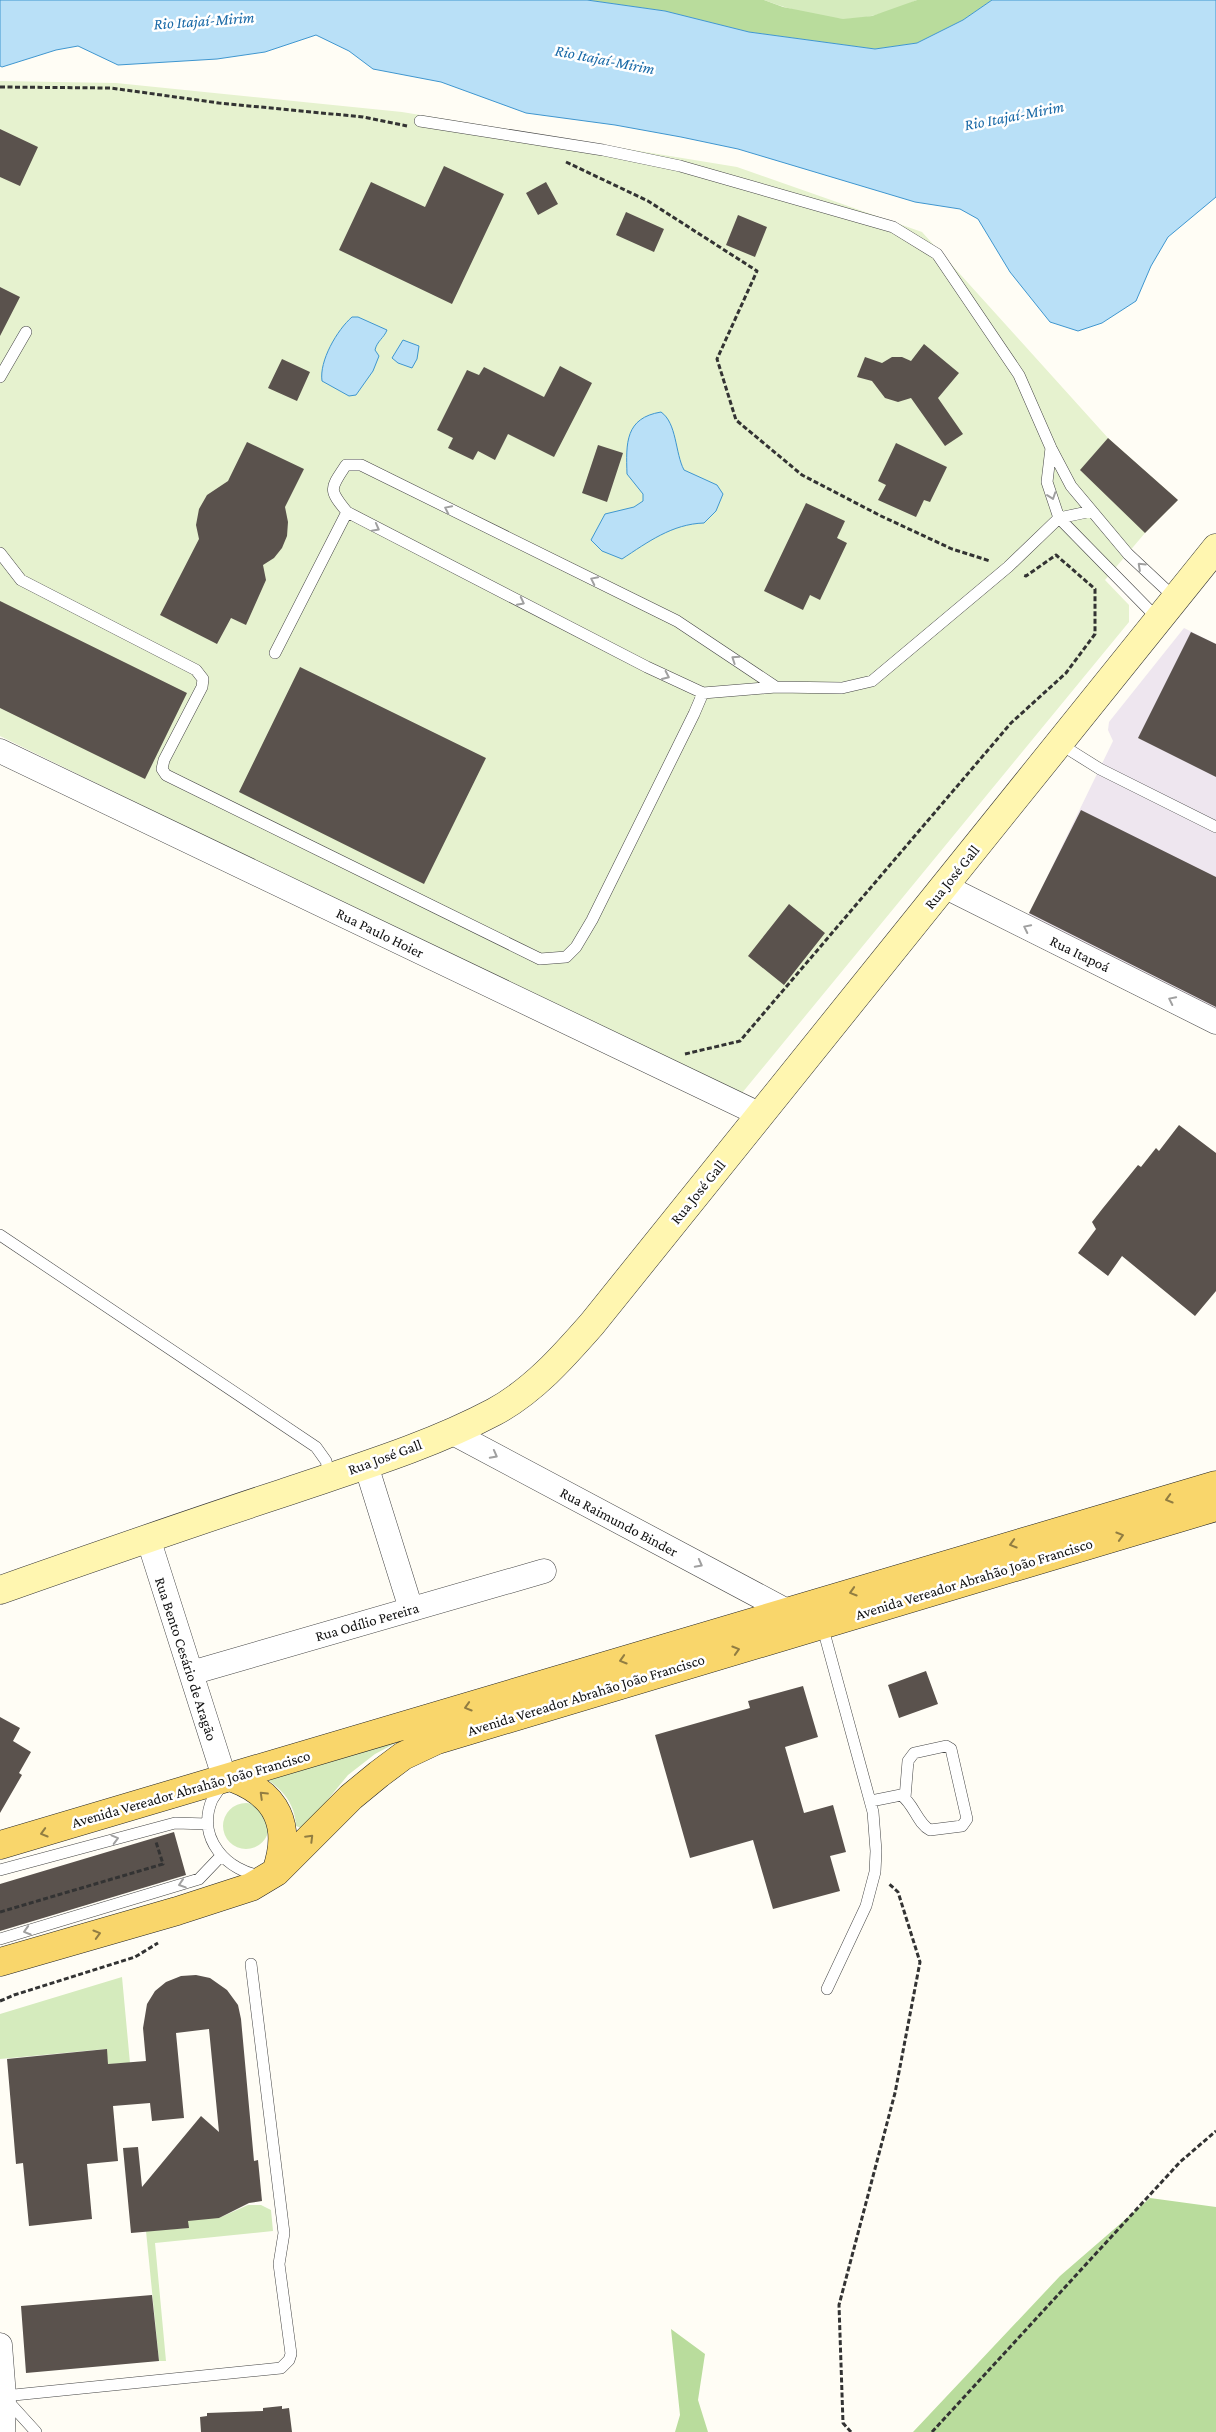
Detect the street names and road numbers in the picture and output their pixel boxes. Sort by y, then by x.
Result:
street label: Rua José Gall [921,842,983,913]
street label: Rua Paulo Hoier [334,905,427,961]
street label: Rua Itapoá [1047,933,1113,976]
street label: Rua José Gall [667,1157,729,1228]
street label: Rua José Gall [346,1436,424,1479]
street label: Rua Raimundo Binder [557,1484,681,1560]
street label: Avenida Vereador Abrahão João Francisco [853,1535,1095,1624]
street label: Rua Bento Cesário de Aragão [151,1575,220,1743]
street label: Rua Odílio Pereira [313,1600,421,1644]
street label: Avenida Vereador Abrahão João Francisco [465,1651,707,1740]
street label: Avenida Vereador Abrahão João Francisco [70,1747,312,1832]

